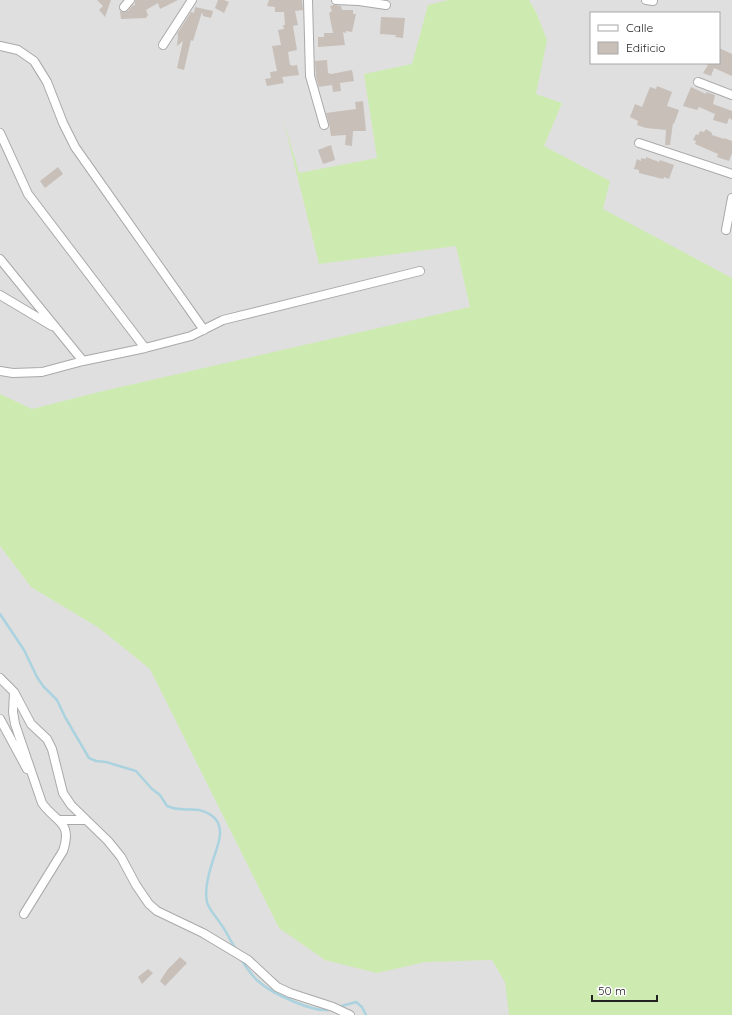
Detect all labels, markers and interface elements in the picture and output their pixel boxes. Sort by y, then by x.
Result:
legend [590,12,720,64]
text: Calle [626,20,654,35]
text: Edificio [626,40,666,55]
scale bar [592,977,657,1003]
text: 50 m [598,983,626,998]

